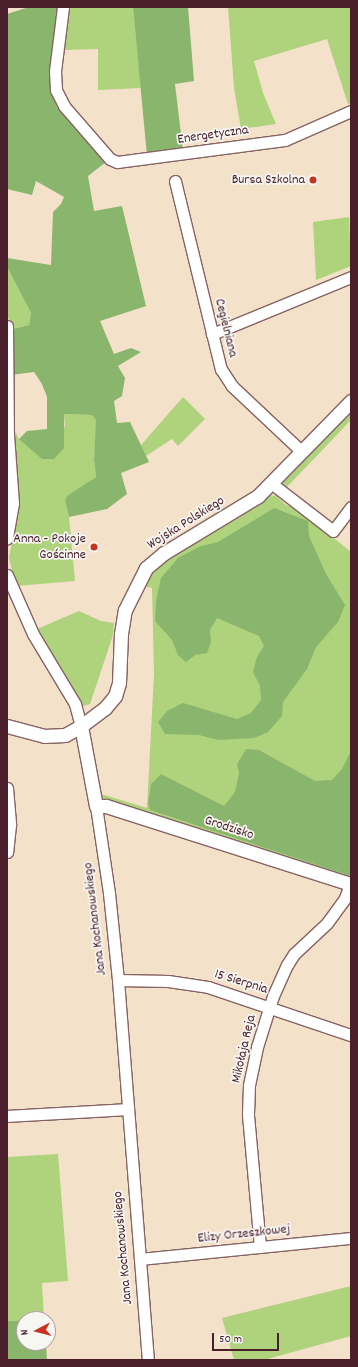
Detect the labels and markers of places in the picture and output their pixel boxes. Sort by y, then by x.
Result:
place label: Bursa Szkolna [232,172,305,188]
marker: Bursa Szkolna [308,175,318,185]
place label: Anna - Pokoje Gościnne [13,531,86,564]
marker: Anna - Pokoje Gościnne [89,542,99,552]

